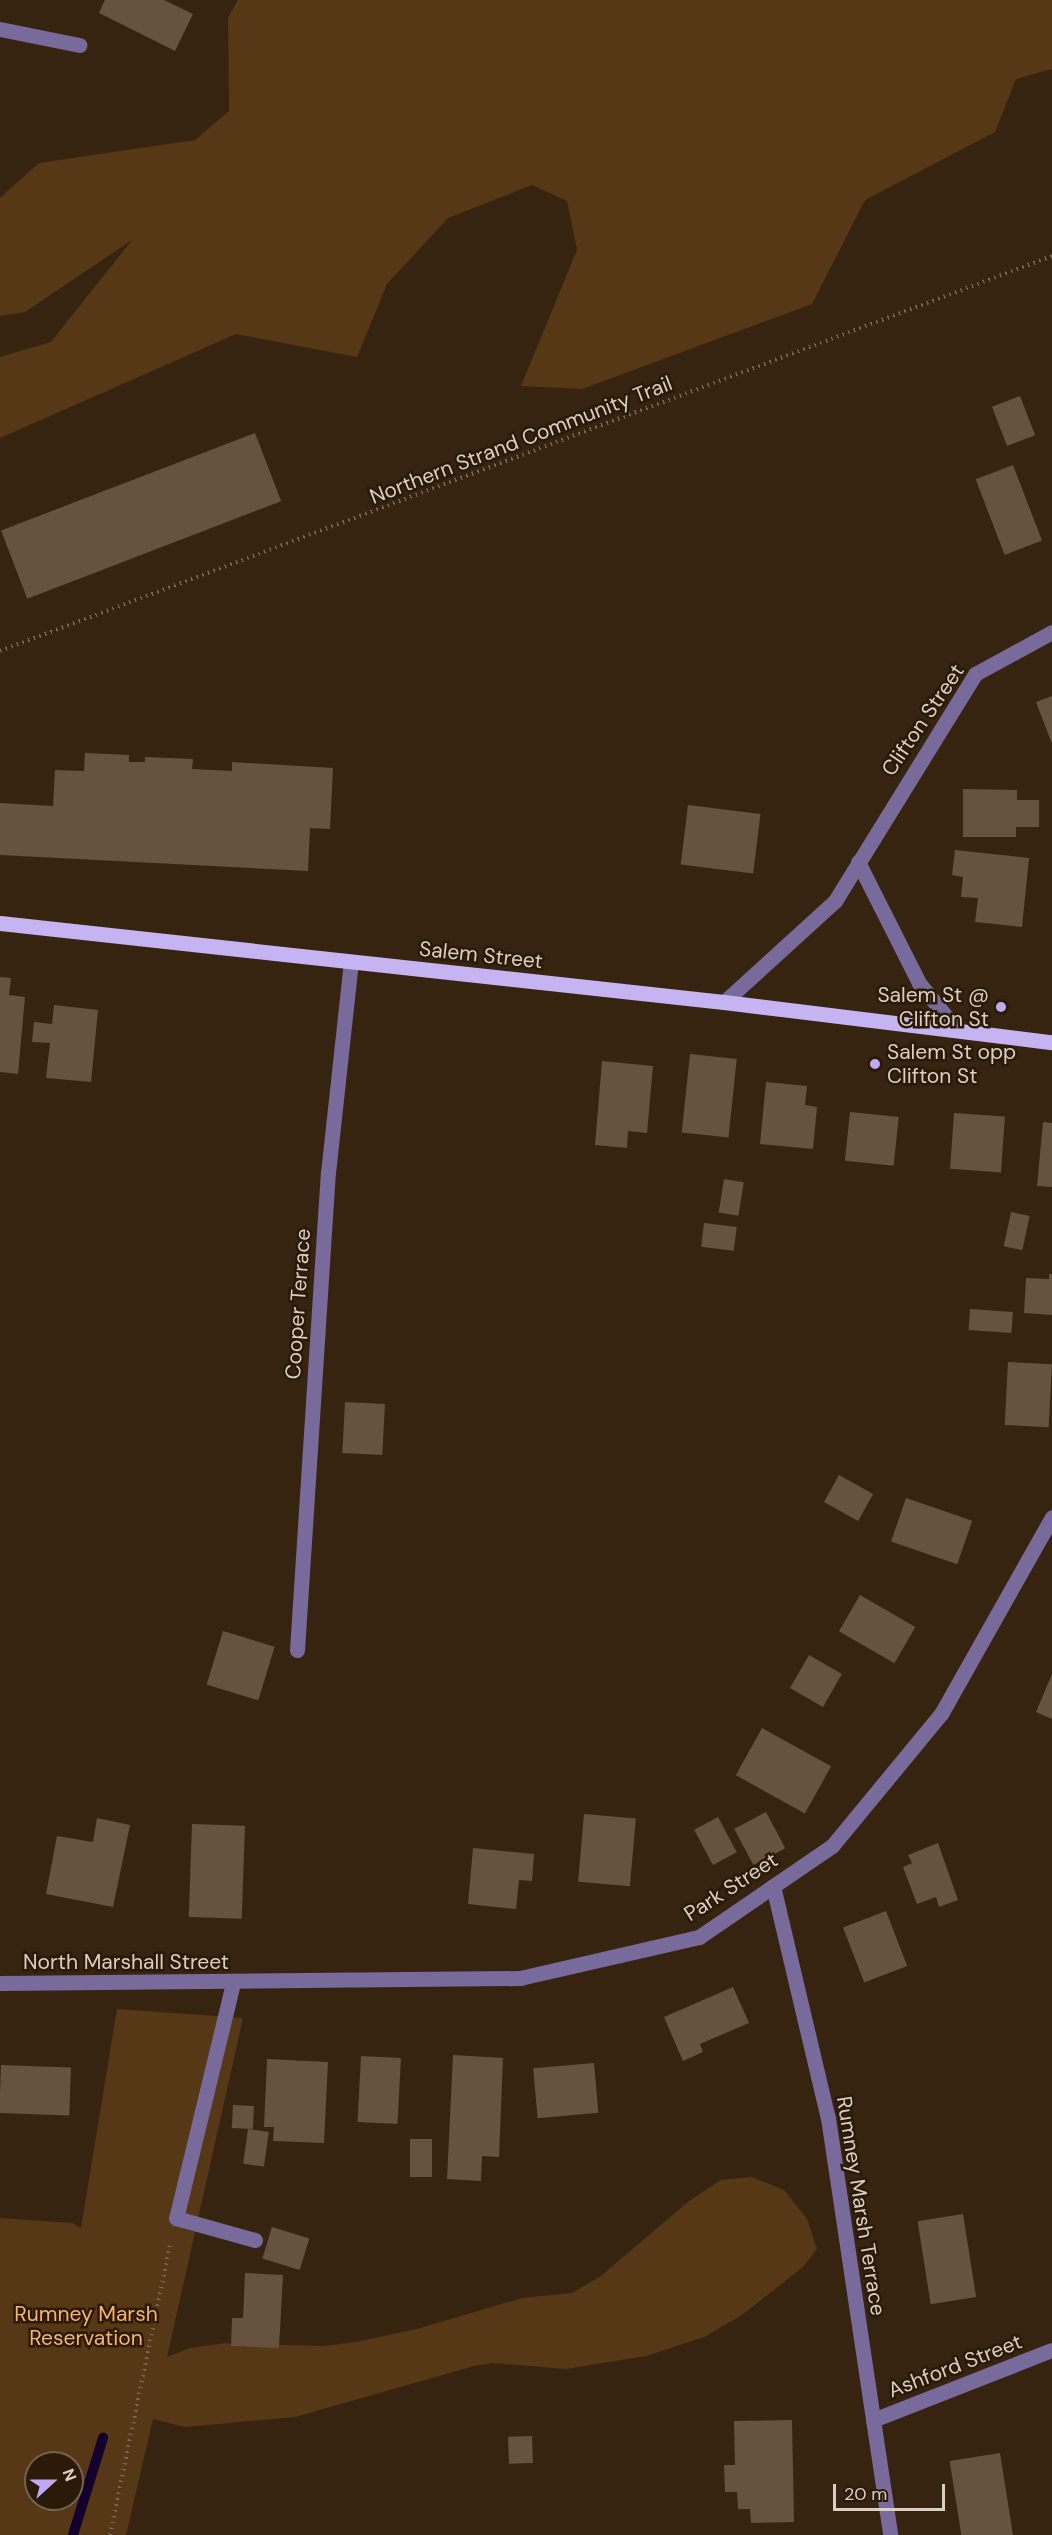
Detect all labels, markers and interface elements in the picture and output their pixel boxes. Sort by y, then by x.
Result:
street label: Northern Strand Community Trail [366,371,676,509]
street label: Clifton Street [876,659,970,781]
street label: Salem Street [418,936,544,974]
place label: Salem St @ Clifton St [877,982,989,1032]
marker: Salem St @ Clifton St [994,1000,1008,1014]
place label: Salem St opp Clifton St [887,1039,1016,1089]
marker: Salem St opp Clifton St [868,1057,882,1071]
street label: Cooper Terrace [280,1228,316,1380]
street label: Park Street [679,1847,783,1927]
street label: North Marshall Street [23,1949,229,1975]
street label: Rumney Marsh Terrace [831,2094,891,2318]
park label: Rumney Marsh Reservation [14,2301,158,2351]
street label: Ashford Street [884,2329,1026,2403]
north arrow [24,2451,84,2511]
text: N [58,2466,81,2484]
scale bar [836,2472,948,2510]
text: 20 m [844,2482,887,2506]

